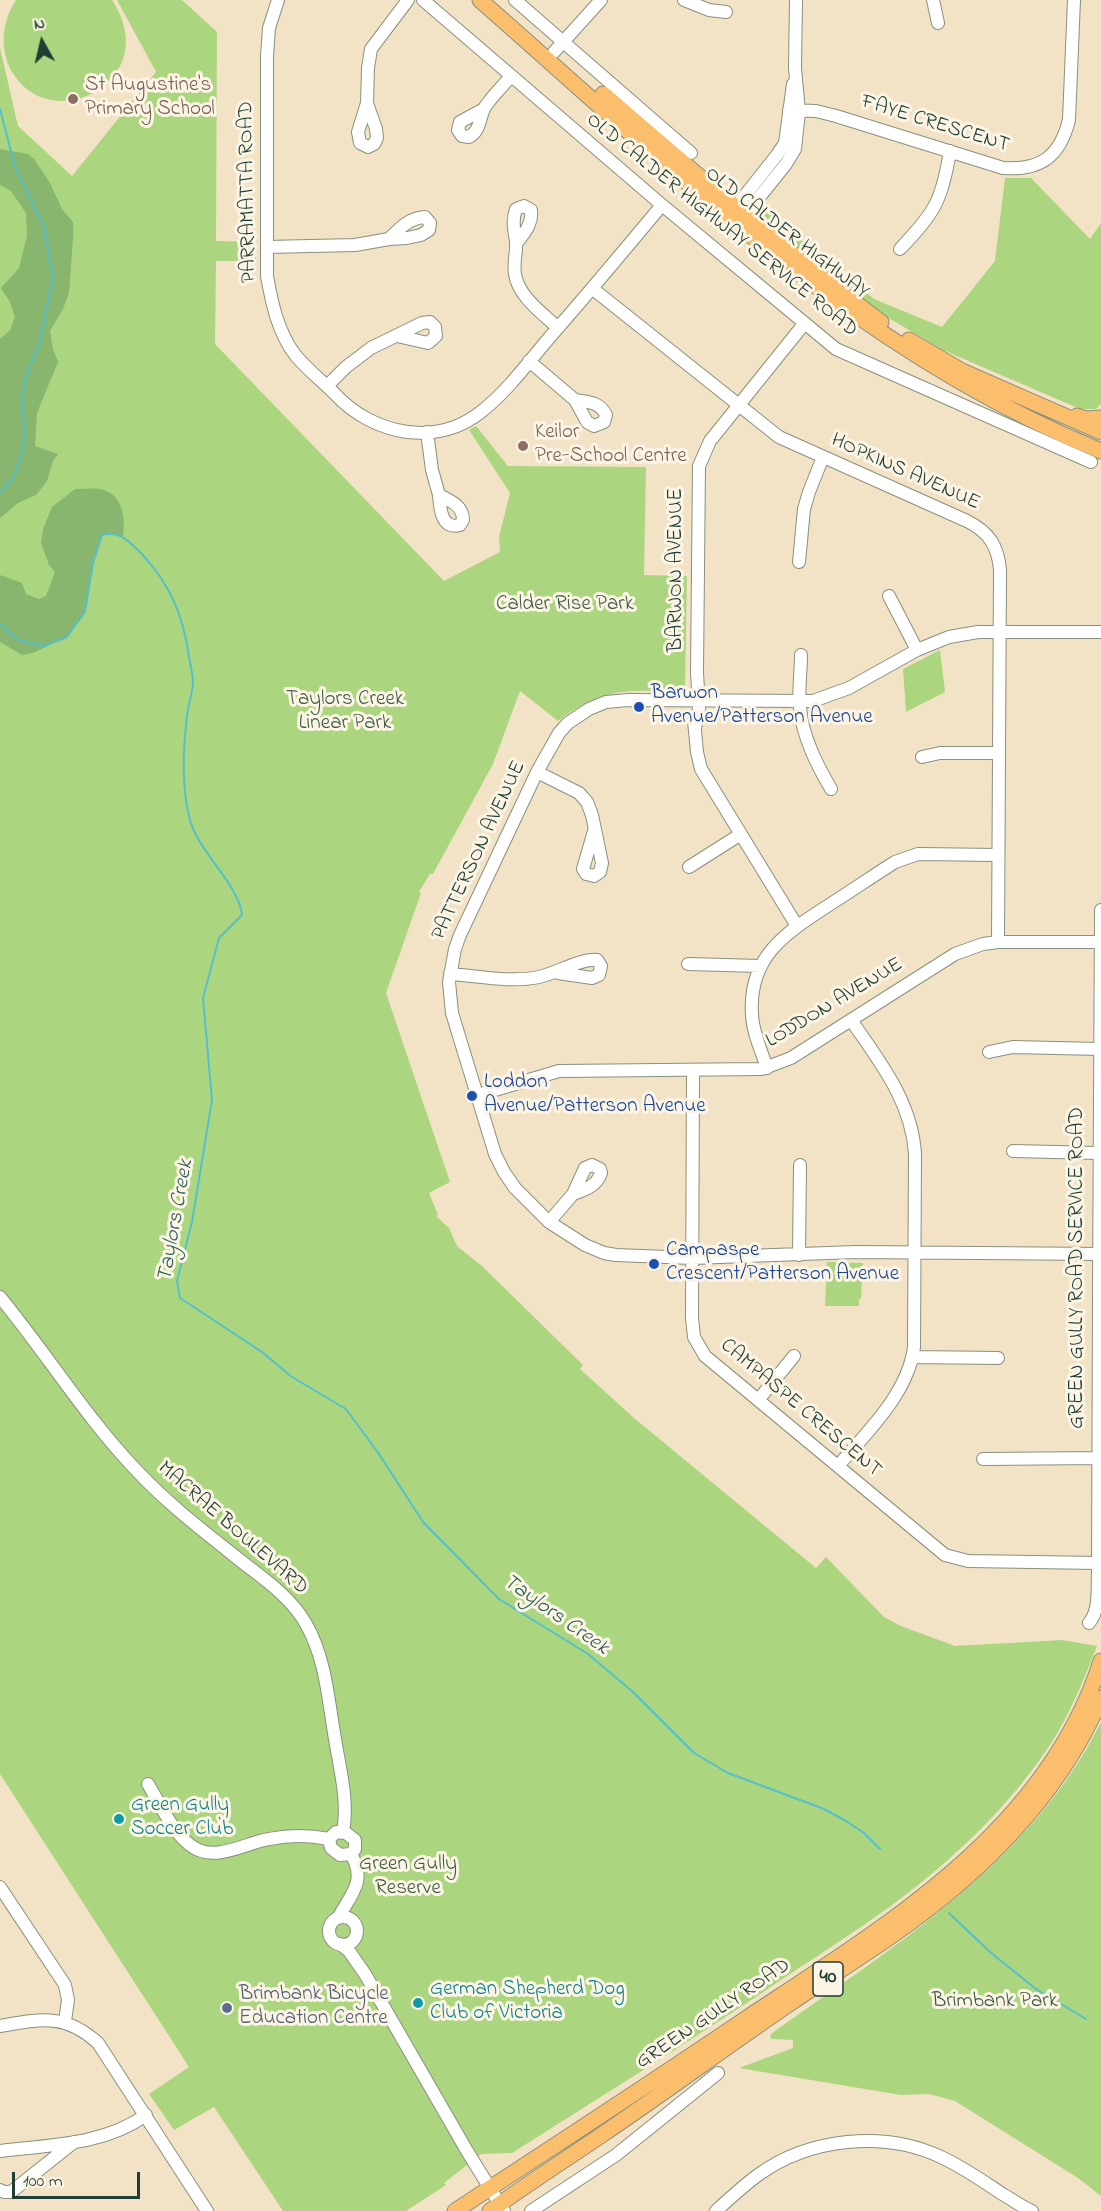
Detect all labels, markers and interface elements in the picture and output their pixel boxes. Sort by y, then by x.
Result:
north arrow [12,12,72,72]
text: N [32,12,47,37]
place label: St Augustine's Primary School [85,74,215,124]
street label: FAYE CRESCENT [858,90,1012,160]
marker: St Augustine's Primary School [66,92,80,106]
street label: PARRAMATTA ROAD [235,101,263,283]
street label: OLD CALDER HIGHWAY SERVICE ROAD [580,109,862,343]
street label: OLD CALDER HIGHWAY [699,162,873,306]
place label: Keilor Pre-School Centre [535,421,687,471]
street label: HOPKINS AVENUE [827,429,983,517]
marker: Keilor Pre-School Centre [516,439,530,453]
street label: BARWON AVENUE [665,488,691,652]
park label: Calder Rise Park [496,593,634,619]
place label: Barwon Avenue/Patterson Avenue [651,682,873,732]
park label: Taylors Creek Linear Park [286,688,404,738]
marker: Barwon Avenue/Patterson Avenue [632,700,646,714]
street label: PATTERSON AVENUE [427,757,533,945]
street label: LODDON AVENUE [762,953,908,1055]
place label: Loddon Avenue/Patterson Avenue [484,1071,706,1121]
marker: Loddon Avenue/Patterson Avenue [465,1089,479,1103]
street label: GREEN GULLY ROAD SERVICE ROAD [1066,1107,1092,1429]
water label: Taylors Creek [153,1158,201,1284]
place label: Campaspe Crescent/Patterson Avenue [666,1239,899,1289]
marker: Campaspe Crescent/Patterson Avenue [647,1257,661,1271]
street label: CAMPASPE CRESCENT [714,1334,886,1484]
street label: MACRAE BOULEVARD [152,1457,312,1601]
water label: Taylors Creek [497,1570,613,1662]
place label: Green Gully Soccer Club [131,1794,233,1844]
marker: Green Gully Soccer Club [112,1812,126,1826]
park label: Green Gully Reserve [359,1853,457,1903]
street label: GREEN GULLY ROAD [632,1954,796,2076]
road number: 40 [813,1962,843,1996]
place label: German Shepherd Dog Club of Victoria [430,1978,625,2028]
place label: Brimbank Bicycle Education Centre [239,1983,389,2033]
park label: Brimbank Park [932,1990,1058,2016]
marker: German Shepherd Dog Club of Victoria [411,1996,425,2010]
marker: Brimbank Bicycle Education Centre [220,2001,234,2015]
scale bar [15,2160,142,2198]
text: 100 m [23,2169,63,2195]

